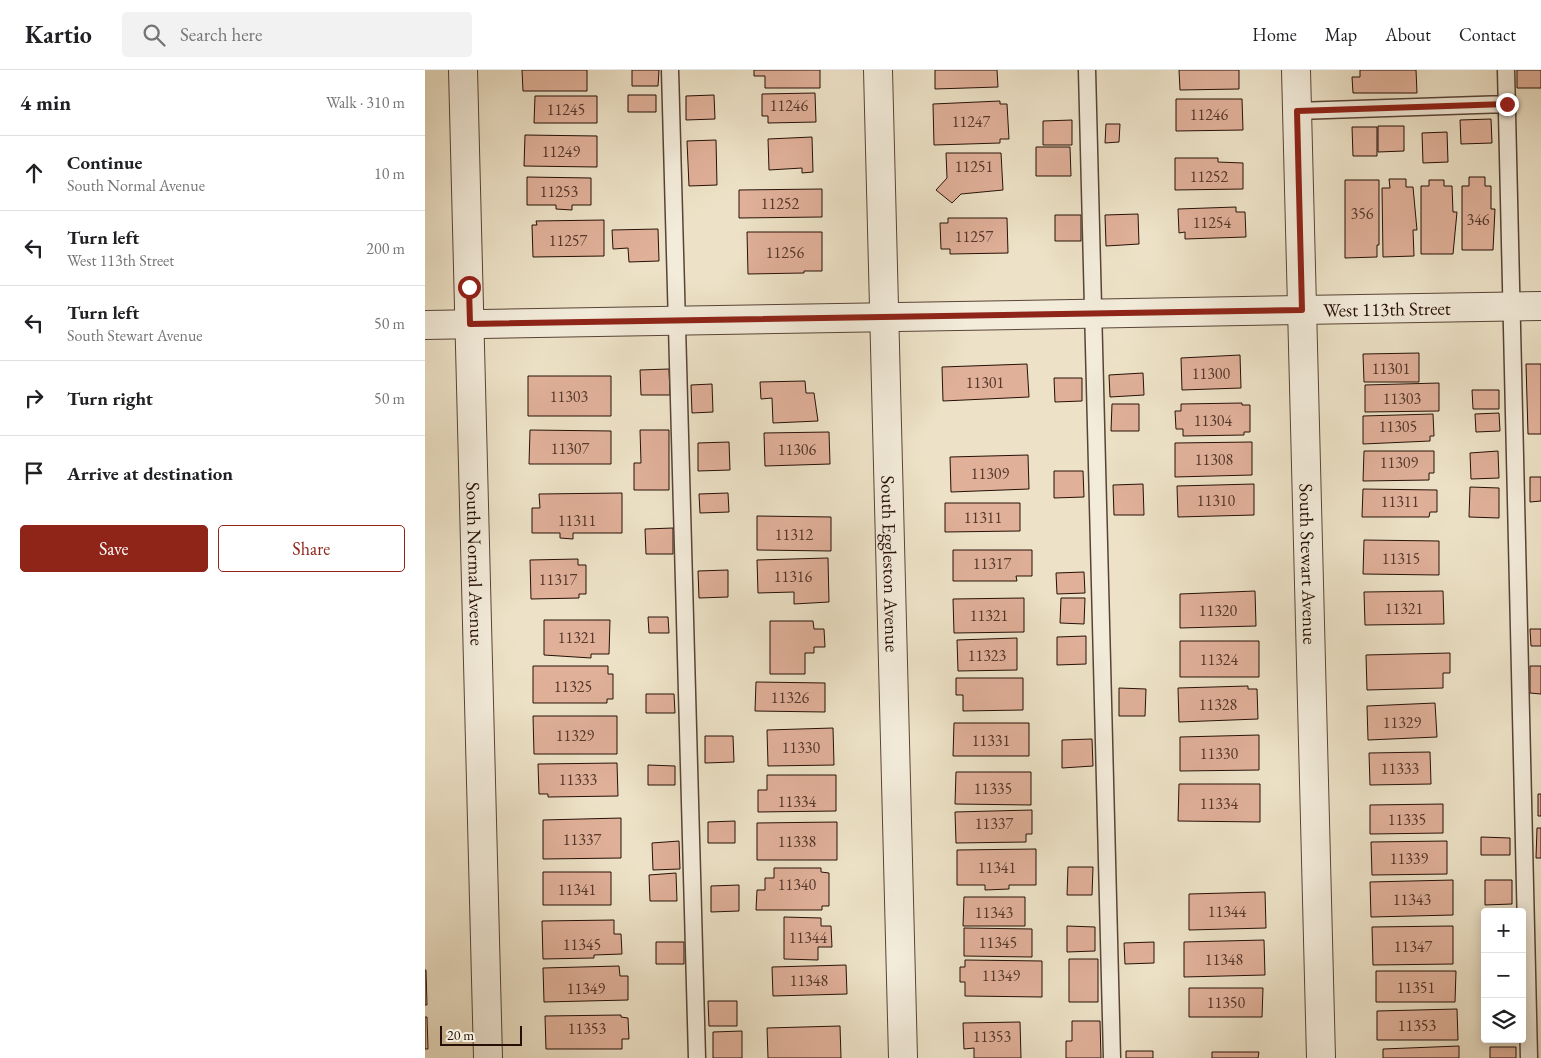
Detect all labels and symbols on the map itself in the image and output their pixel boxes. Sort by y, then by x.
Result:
route end [1496,93,1519,116]
house number: 11246 [770,95,809,116]
house number: 11245 [547,99,585,120]
house number: 11246 [1190,104,1229,125]
house number: 11247 [952,111,991,132]
house number: 11249 [542,141,581,162]
house number: 11251 [955,156,993,177]
house number: 11252 [1190,166,1229,187]
house number: 11253 [540,181,579,202]
house number: 11252 [761,193,800,214]
house number: 356 [1350,203,1374,224]
house number: 346 [1466,209,1490,230]
house number: 11254 [1193,212,1232,233]
house number: 11257 [955,226,994,247]
house number: 11257 [549,230,588,251]
house number: 11256 [766,242,805,263]
route start [458,276,481,299]
street label: West 113th Street [1323,295,1451,322]
house number: 11301 [1372,358,1410,379]
house number: 11300 [1192,363,1231,384]
house number: 11301 [966,372,1004,393]
house number: 11303 [550,386,589,407]
house number: 11303 [1383,388,1422,409]
house number: 11304 [1194,410,1233,431]
house number: 11305 [1379,416,1417,437]
house number: 11307 [551,438,590,459]
house number: 11306 [778,439,817,460]
house number: 11308 [1195,449,1234,470]
house number: 11309 [1380,452,1419,473]
house number: 11309 [971,463,1010,484]
street label: South Eggleston Avenue [876,475,905,653]
street label: South Normal Avenue [461,482,490,646]
street label: South Stewart Avenue [1294,483,1323,645]
house number: 11310 [1197,490,1236,511]
house number: 11311 [1381,491,1419,512]
house number: 11311 [964,507,1002,528]
house number: 11311 [558,510,596,531]
house number: 11312 [775,524,814,545]
house number: 11315 [1382,548,1420,569]
house number: 11317 [973,553,1012,574]
house number: 11316 [774,566,813,587]
house number: 11317 [539,569,578,590]
house number: 11321 [1385,598,1423,619]
house number: 11320 [1199,600,1238,621]
house number: 11321 [970,605,1008,626]
house number: 11321 [558,627,596,648]
house number: 11323 [968,645,1007,666]
house number: 11324 [1200,649,1239,670]
house number: 11325 [554,676,592,697]
house number: 11326 [771,687,810,708]
house number: 11328 [1199,694,1238,715]
house number: 11329 [1383,712,1422,733]
house number: 11329 [556,725,595,746]
house number: 11331 [972,730,1010,751]
house number: 11330 [782,737,821,758]
house number: 11330 [1200,743,1239,764]
house number: 11333 [1381,758,1420,779]
house number: 11333 [559,769,598,790]
house number: 11335 [974,778,1012,799]
house number: 11334 [778,791,817,812]
house number: 11334 [1200,793,1239,814]
house number: 11335 [1388,809,1426,830]
house number: 11337 [975,813,1014,834]
house number: 11337 [563,829,602,850]
house number: 11338 [778,831,817,852]
house number: 11339 [1390,848,1429,869]
house number: 11341 [978,857,1016,878]
house number: 11340 [778,874,817,895]
house number: 11341 [558,879,596,900]
house number: 11343 [1393,889,1432,910]
house number: 11344 [1208,901,1247,922]
house number: 11343 [975,902,1014,923]
house number: 11344 [789,927,828,948]
house number: 11345 [979,932,1017,953]
house number: 11345 [563,934,601,955]
house number: 11347 [1394,936,1433,957]
house number: 11348 [1205,949,1244,970]
house number: 11349 [982,965,1021,986]
house number: 11348 [790,970,829,991]
house number: 11351 [1397,977,1435,998]
house number: 11349 [567,978,606,999]
house number: 11350 [1207,992,1246,1013]
house number: 11353 [1398,1015,1437,1036]
house number: 11353 [568,1018,607,1039]
scale bar [440,1023,523,1046]
house number: 11353 [973,1026,1012,1047]

